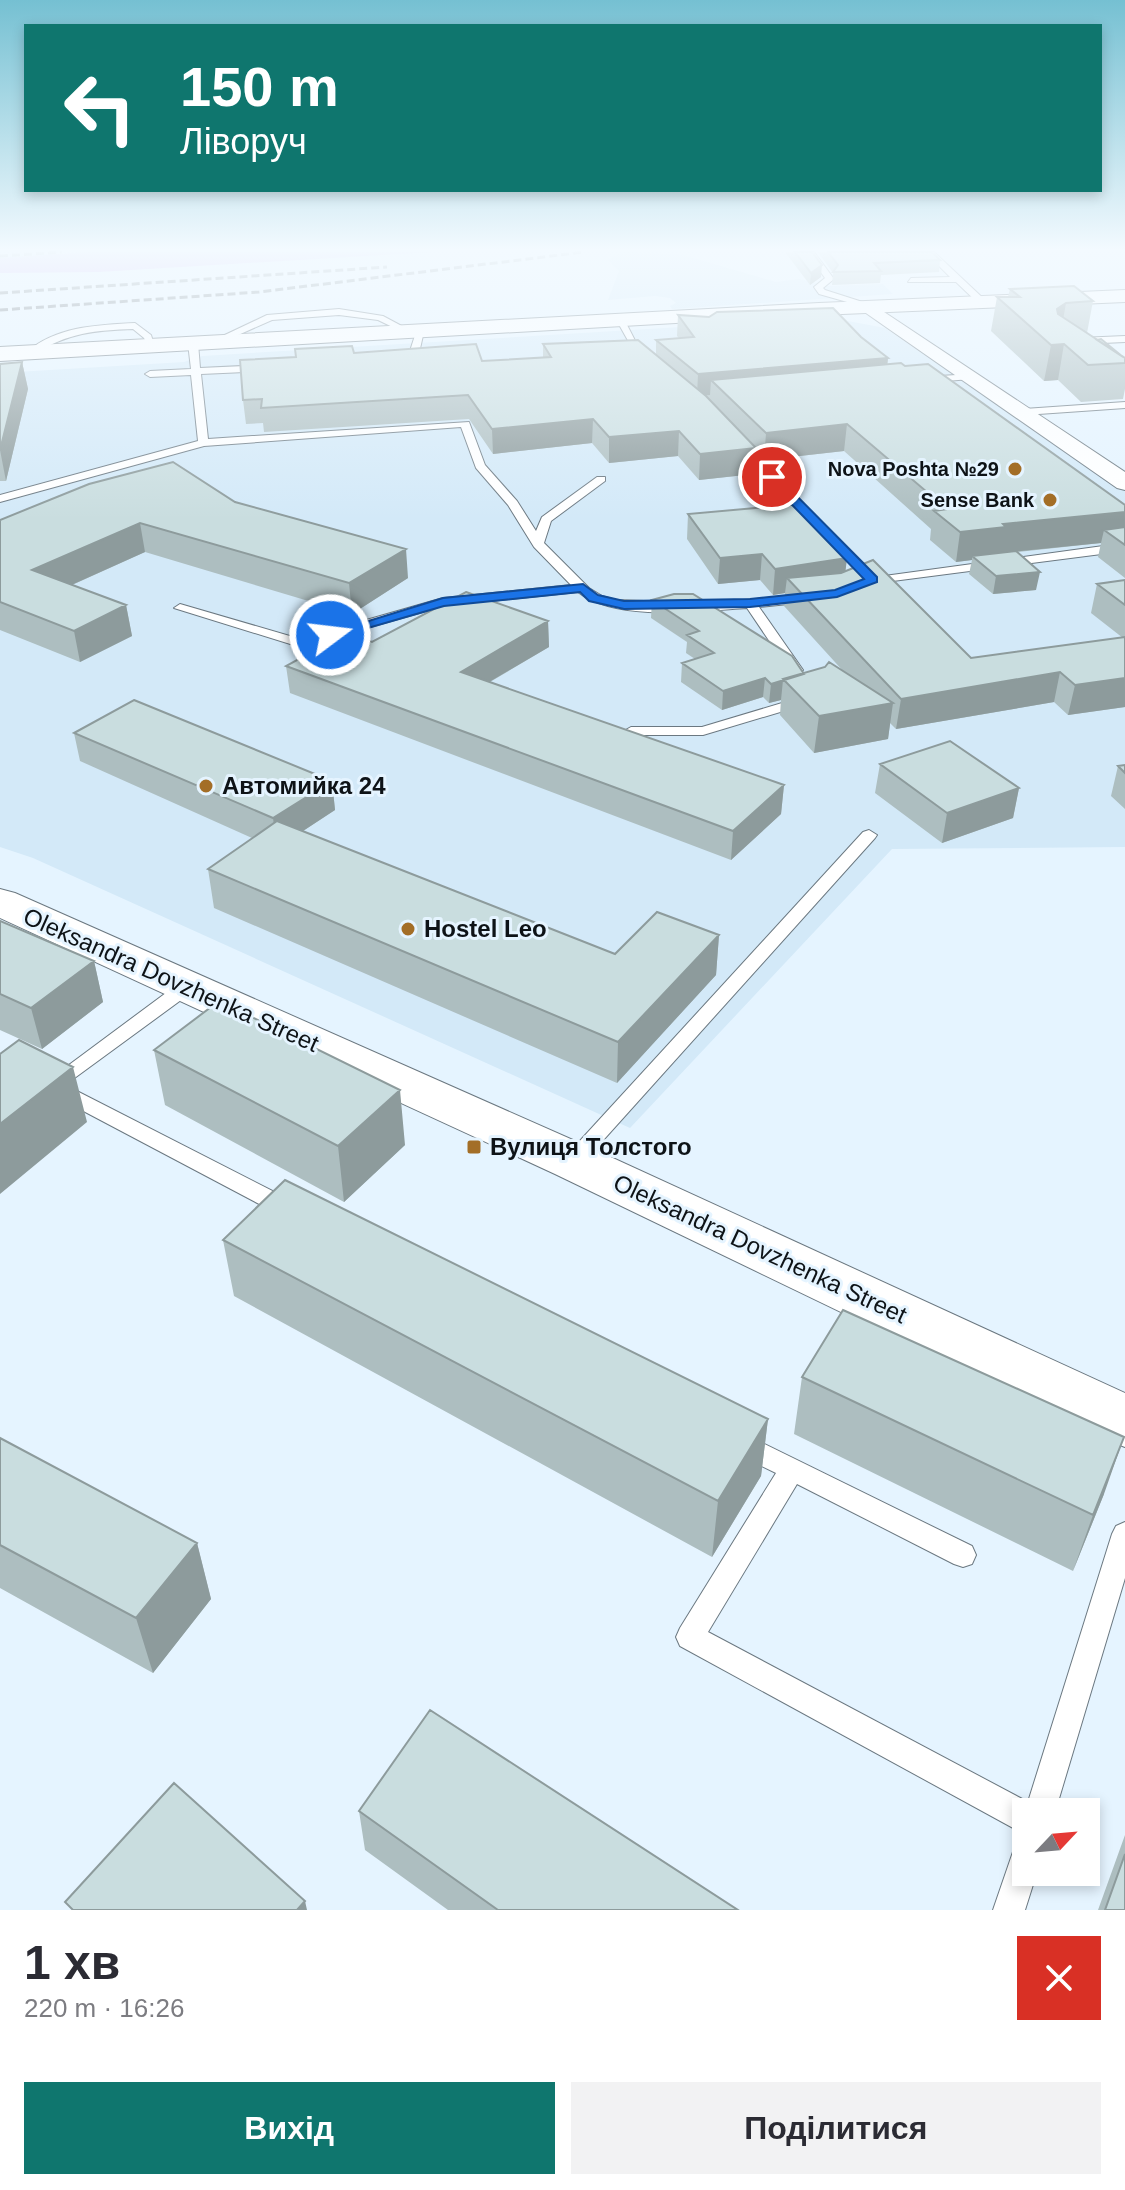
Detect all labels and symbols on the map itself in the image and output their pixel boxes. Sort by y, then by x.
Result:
pin [738,443,806,511]
place label: Nova Poshta №29 [828,458,999,480]
marker: Nova Poshta №29 [1006,460,1024,478]
place label: Sense Bank [921,489,1035,511]
marker: Sense Bank [1041,491,1059,509]
position arrow [288,593,372,677]
place label: Автомийка 24 [222,772,386,799]
marker: Автомийка 24 [197,777,215,795]
street label: Oleksandra Dovzhenka Street [19,902,323,1057]
place label: Hostel Leo [424,915,547,942]
marker: Hostel Leo [399,920,417,938]
place label: Вулиця Толстого [490,1133,692,1160]
marker: Вулиця Толстого [465,1138,483,1156]
street label: Oleksandra Dovzhenka Street [609,1169,911,1329]
north arrow [1012,1798,1100,1886]

